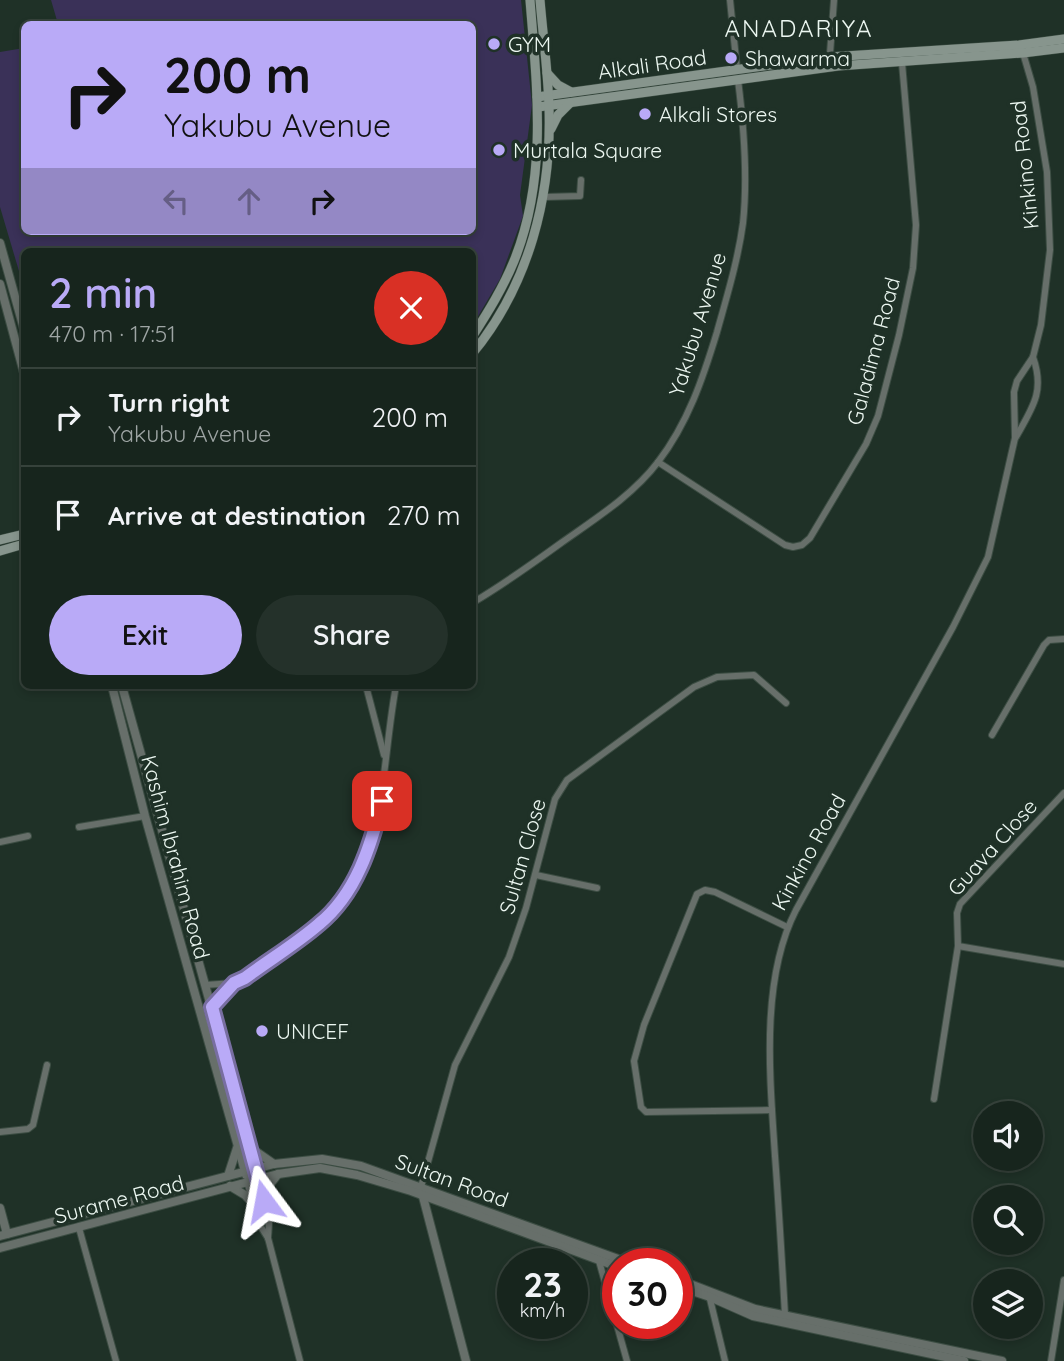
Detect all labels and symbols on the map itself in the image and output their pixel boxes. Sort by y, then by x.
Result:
district label: ANADARIYA [724,13,874,43]
place label: GYM [508,31,551,57]
marker: GYM [486,36,502,52]
street label: Alkali Road [596,44,708,84]
place label: Shawarma [745,45,850,71]
marker: Shawarma [723,50,739,66]
street label: Kinkino Road [1004,99,1044,231]
place label: Alkali Stores [659,101,777,127]
marker: Alkali Stores [637,106,653,122]
place label: Murtala Square [513,137,662,163]
marker: Murtala Square [491,142,507,158]
street label: Yakubu Avenue [663,249,731,399]
street label: Galadima Road [841,274,905,428]
street label: Kashim Ibrahim Road [136,752,216,962]
pin [352,771,412,831]
street label: Kinkino Road [765,789,851,915]
street label: Guava Close [942,793,1042,901]
street label: Sultan Close [493,795,551,917]
place label: UNICEF [276,1018,349,1044]
marker: UNICEF [254,1023,270,1039]
street label: Sultan Road [392,1148,512,1212]
position arrow [227,1164,301,1238]
street label: Surame Road [51,1169,187,1229]
speed limit sign: 30 [602,1248,693,1339]

